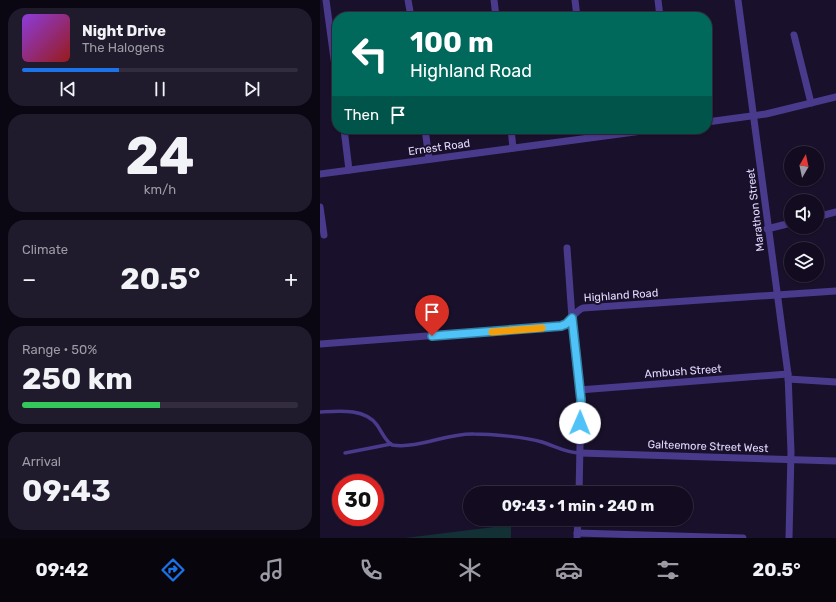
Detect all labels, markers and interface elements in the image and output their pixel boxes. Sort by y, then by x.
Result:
text: Night Drive [82,22,166,40]
text: 100 m [410,26,494,59]
icon: left [344,28,396,80]
text: The Halogens [82,40,164,55]
text: Highland Road [410,60,532,82]
icon: previous [57,78,79,100]
icon: pause [149,78,171,100]
icon: next [241,78,263,100]
icon: arrive [387,104,409,126]
text: Then [344,106,379,124]
text: 24 [125,125,195,187]
street label: Ernest Road [407,137,471,158]
north arrow [784,146,824,186]
map controls [784,146,824,282]
street label: Marathon Street [744,167,767,252]
text: km/h [144,182,176,197]
button: sound [784,194,824,234]
text: Climate [22,242,68,257]
button: layers [784,242,824,282]
text: 20.5° [120,261,200,297]
text: − [22,266,36,293]
text: + [284,266,298,293]
street label: Highland Road [583,286,659,305]
pin [415,295,449,336]
icon: arrive [421,301,443,323]
text: Range · 50% [22,342,97,357]
text: 250 km [22,361,133,397]
street label: Ambush Street [644,362,723,381]
position arrow [559,402,601,444]
street label: Galteemore Street West [647,438,769,455]
text: Arrival [22,454,61,469]
text: 09:43 [22,473,111,509]
speed limit sign: 30 [332,474,384,526]
text: 09:43 · 1 min · 240 m [502,497,654,515]
icon: directions [159,556,187,584]
icon: music [258,556,286,584]
icon: phone [357,556,385,584]
icon: climate [456,556,484,584]
icon: car [555,556,583,584]
icon: filters [654,556,682,584]
text: 09:42 [35,559,88,581]
text: 20.5° [753,559,801,581]

